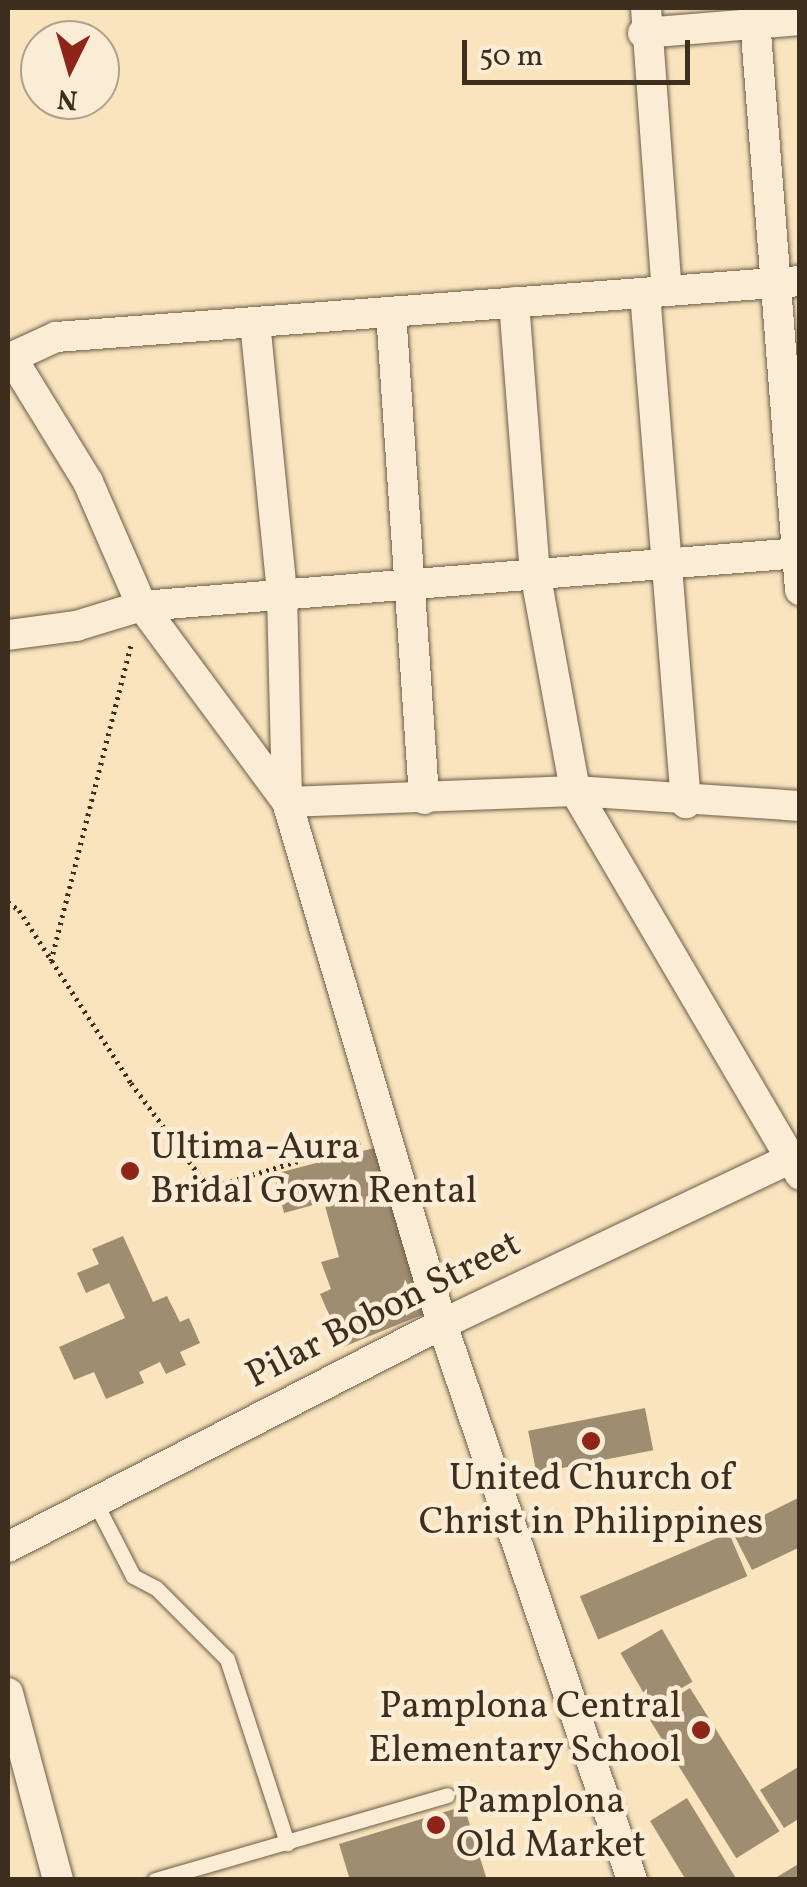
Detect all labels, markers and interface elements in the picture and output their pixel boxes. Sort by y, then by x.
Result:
north arrow [20,20,120,120]
scale bar [467,20,694,82]
text: 50 m [479,36,543,78]
text: N [56,78,79,119]
place label: Ultima-Aura Bridal Gown Rental [150,1126,477,1216]
marker: Ultima-Aura Bridal Gown Rental [119,1160,141,1182]
street label: Pilar Bobon Street [239,1222,529,1400]
marker: United Church of Christ in Philippines [580,1430,602,1452]
place label: United Church of Christ in Philippines [419,1457,763,1546]
place label: Pamplona Central Elementary School [367,1685,681,1775]
marker: Pamplona Central Elementary School [690,1719,712,1741]
place label: Pamplona Old Market [456,1780,646,1870]
marker: Pamplona Old Market [425,1814,447,1836]

